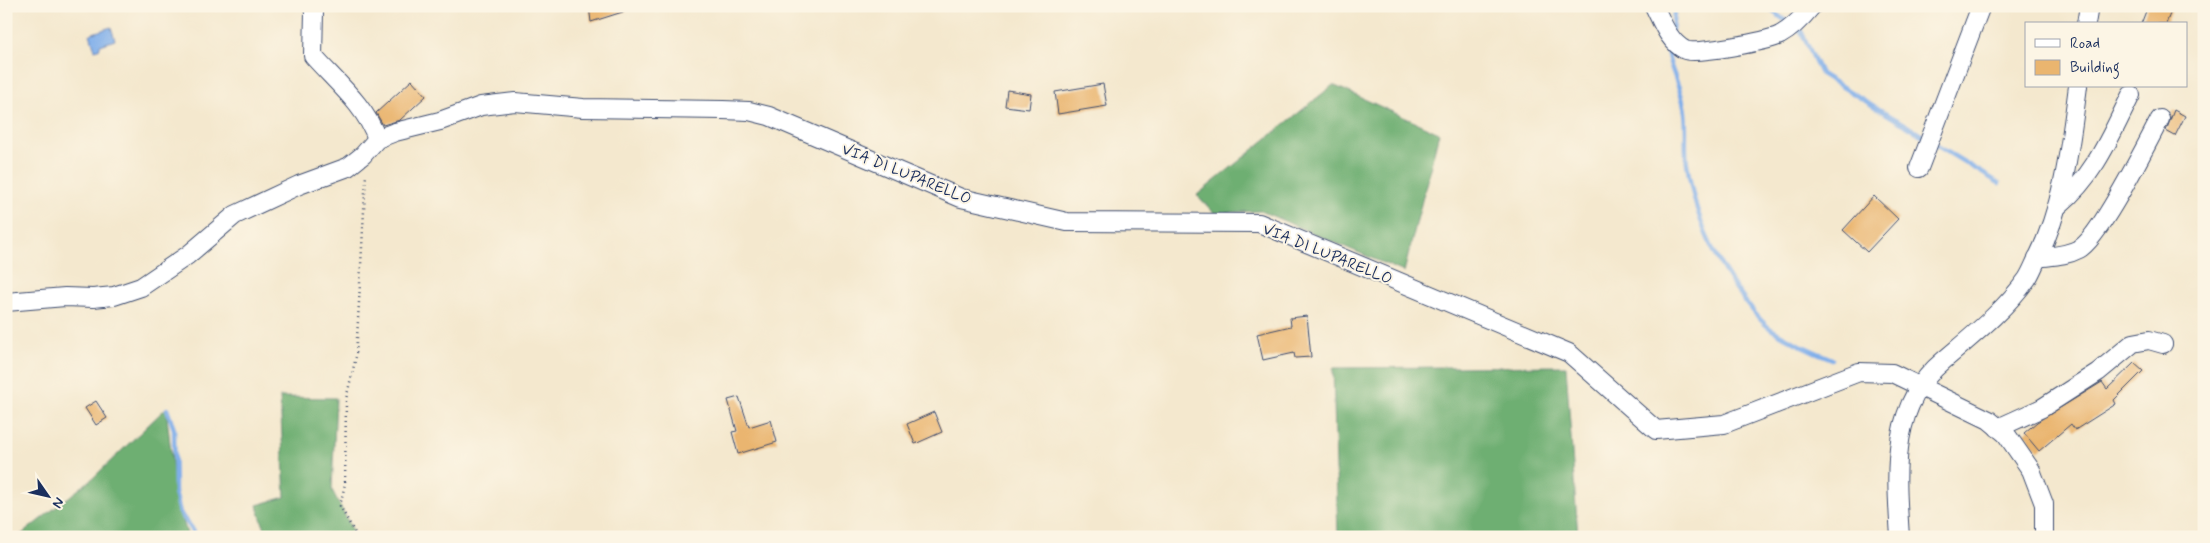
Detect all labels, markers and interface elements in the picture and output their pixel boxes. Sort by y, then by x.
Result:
legend [2025,22,2188,88]
text: Road [2070,34,2100,54]
text: Building [2070,58,2120,79]
street label: VIA DI LUPARELLO [839,139,974,210]
street label: VIA DI LUPARELLO [1260,219,1395,290]
north arrow [22,470,72,520]
text: N [48,494,68,512]

